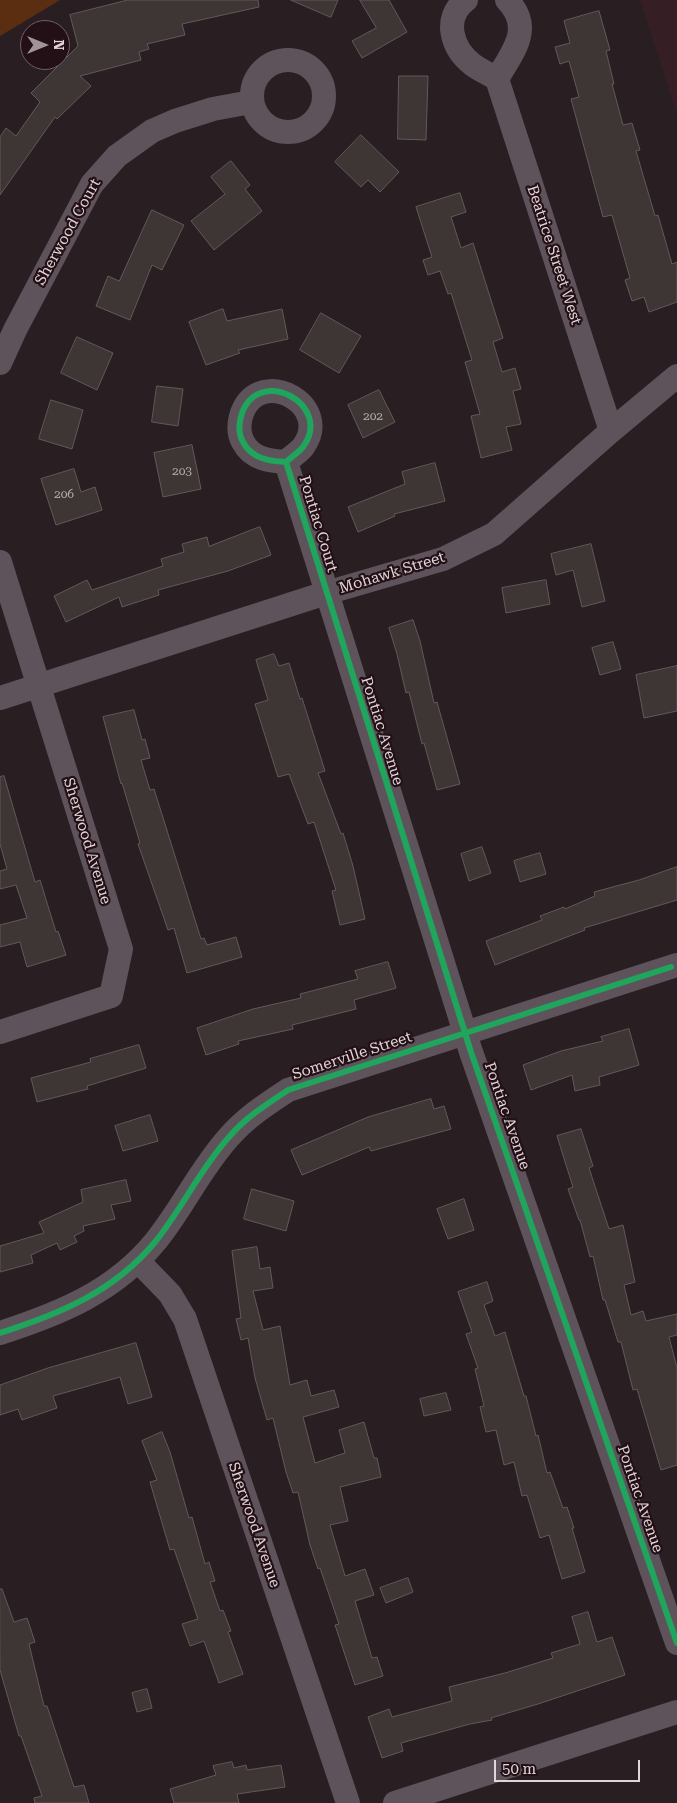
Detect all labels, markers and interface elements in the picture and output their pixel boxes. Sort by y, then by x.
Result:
north arrow [20,20,70,70]
text: N [51,40,67,50]
street label: Sherwood Court [31,176,105,288]
street label: Beatrice Street West [523,183,585,327]
house number: 202 [363,409,383,423]
house number: 203 [172,464,192,478]
street label: Pontiac Court [295,473,341,575]
house number: 206 [54,487,74,501]
street label: Mohawk Street [337,548,447,598]
street label: Pontiac Avenue [357,675,407,787]
street label: Sherwood Avenue [59,776,115,906]
street label: Somerville Street [290,1028,414,1084]
street label: Pontiac Avenue [480,1060,534,1172]
street label: Pontiac Avenue [613,1443,667,1555]
street label: Sherwood Avenue [224,1460,284,1590]
scale bar [497,1750,643,1782]
text: 50 m [502,1760,536,1778]

